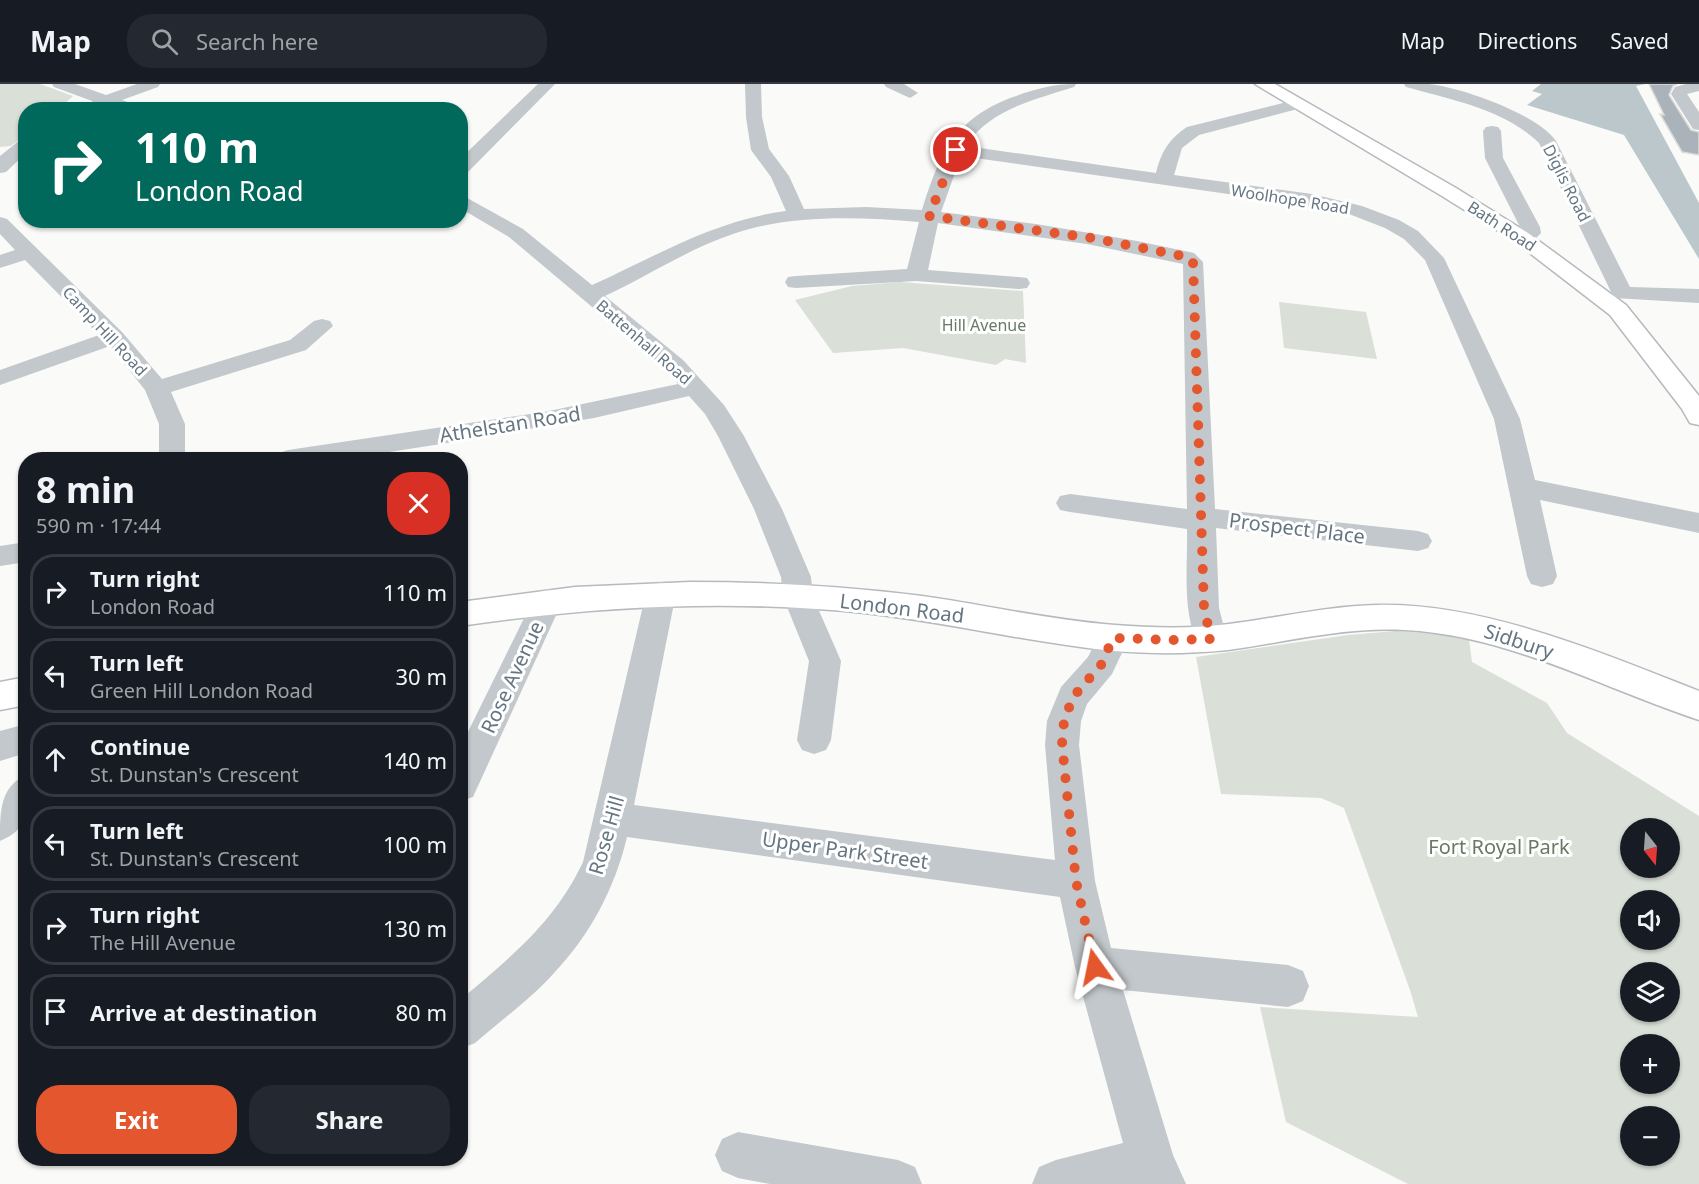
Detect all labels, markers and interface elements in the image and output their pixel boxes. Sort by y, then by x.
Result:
search box [127,14,547,68]
text: Map [30,22,91,60]
icon: search [148,25,181,58]
text: Search here [196,26,318,56]
text: Map [1401,27,1445,55]
text: Directions [1478,27,1577,55]
text: Saved [1610,27,1669,55]
text: 110 m [135,118,259,175]
pin [930,124,981,175]
icon: right [36,126,114,204]
icon: arrive [939,133,972,166]
street label: Diglis Road [1538,141,1596,225]
text: London Road [135,172,304,209]
street label: Woolhope Road [1229,179,1351,219]
street label: Bath Road [1463,196,1541,256]
street label: Camp Hill Road [58,281,152,381]
street label: Battenhall Road [592,294,696,390]
park label: Hill Avenue [942,314,1026,336]
street label: Athelstan Road [438,400,582,448]
text: 8 min [36,465,135,514]
button: close [387,472,450,535]
street label: Prospect Place [1228,506,1366,550]
text: 590 m · 17:44 [36,512,161,539]
text: Turn right [90,563,200,593]
icon: right [39,575,72,608]
text: 110 m [383,577,447,607]
street label: London Road [838,587,966,629]
text: London Road [90,593,215,620]
street label: Rose Avenue [474,617,550,737]
street label: Sidbury [1481,617,1558,665]
text: Turn left [90,647,184,677]
icon: left [39,659,72,692]
text: 30 m [396,661,447,691]
text: Green Hill London Road [90,677,313,704]
text: Continue [90,731,190,761]
icon: ahead [39,743,72,776]
text: 140 m [383,745,447,775]
text: St. Dunstan's Crescent [90,761,299,788]
street label: Rose Hill [582,792,630,878]
text: Turn left [90,815,184,845]
north arrow [1620,818,1680,878]
map controls [1620,818,1680,1166]
street label: Upper Park Street [760,825,930,875]
icon: left [39,827,72,860]
text: 100 m [383,829,447,859]
park label: Fort Royal Park [1428,833,1570,860]
text: St. Dunstan's Crescent [90,845,299,872]
button: sound [1620,890,1680,950]
text: Turn right [90,899,200,929]
icon: right [39,911,72,944]
text: 130 m [383,913,447,943]
text: The Hill Avenue [90,929,236,956]
position arrow [1063,935,1127,999]
button: layers [1620,962,1680,1022]
icon: arrive [39,995,72,1028]
text: Arrive at destination [90,997,317,1027]
text: 80 m [396,997,447,1027]
button: + [1620,1034,1680,1094]
button: Exit [36,1085,237,1154]
button: Share [249,1085,450,1154]
button: − [1620,1106,1680,1166]

